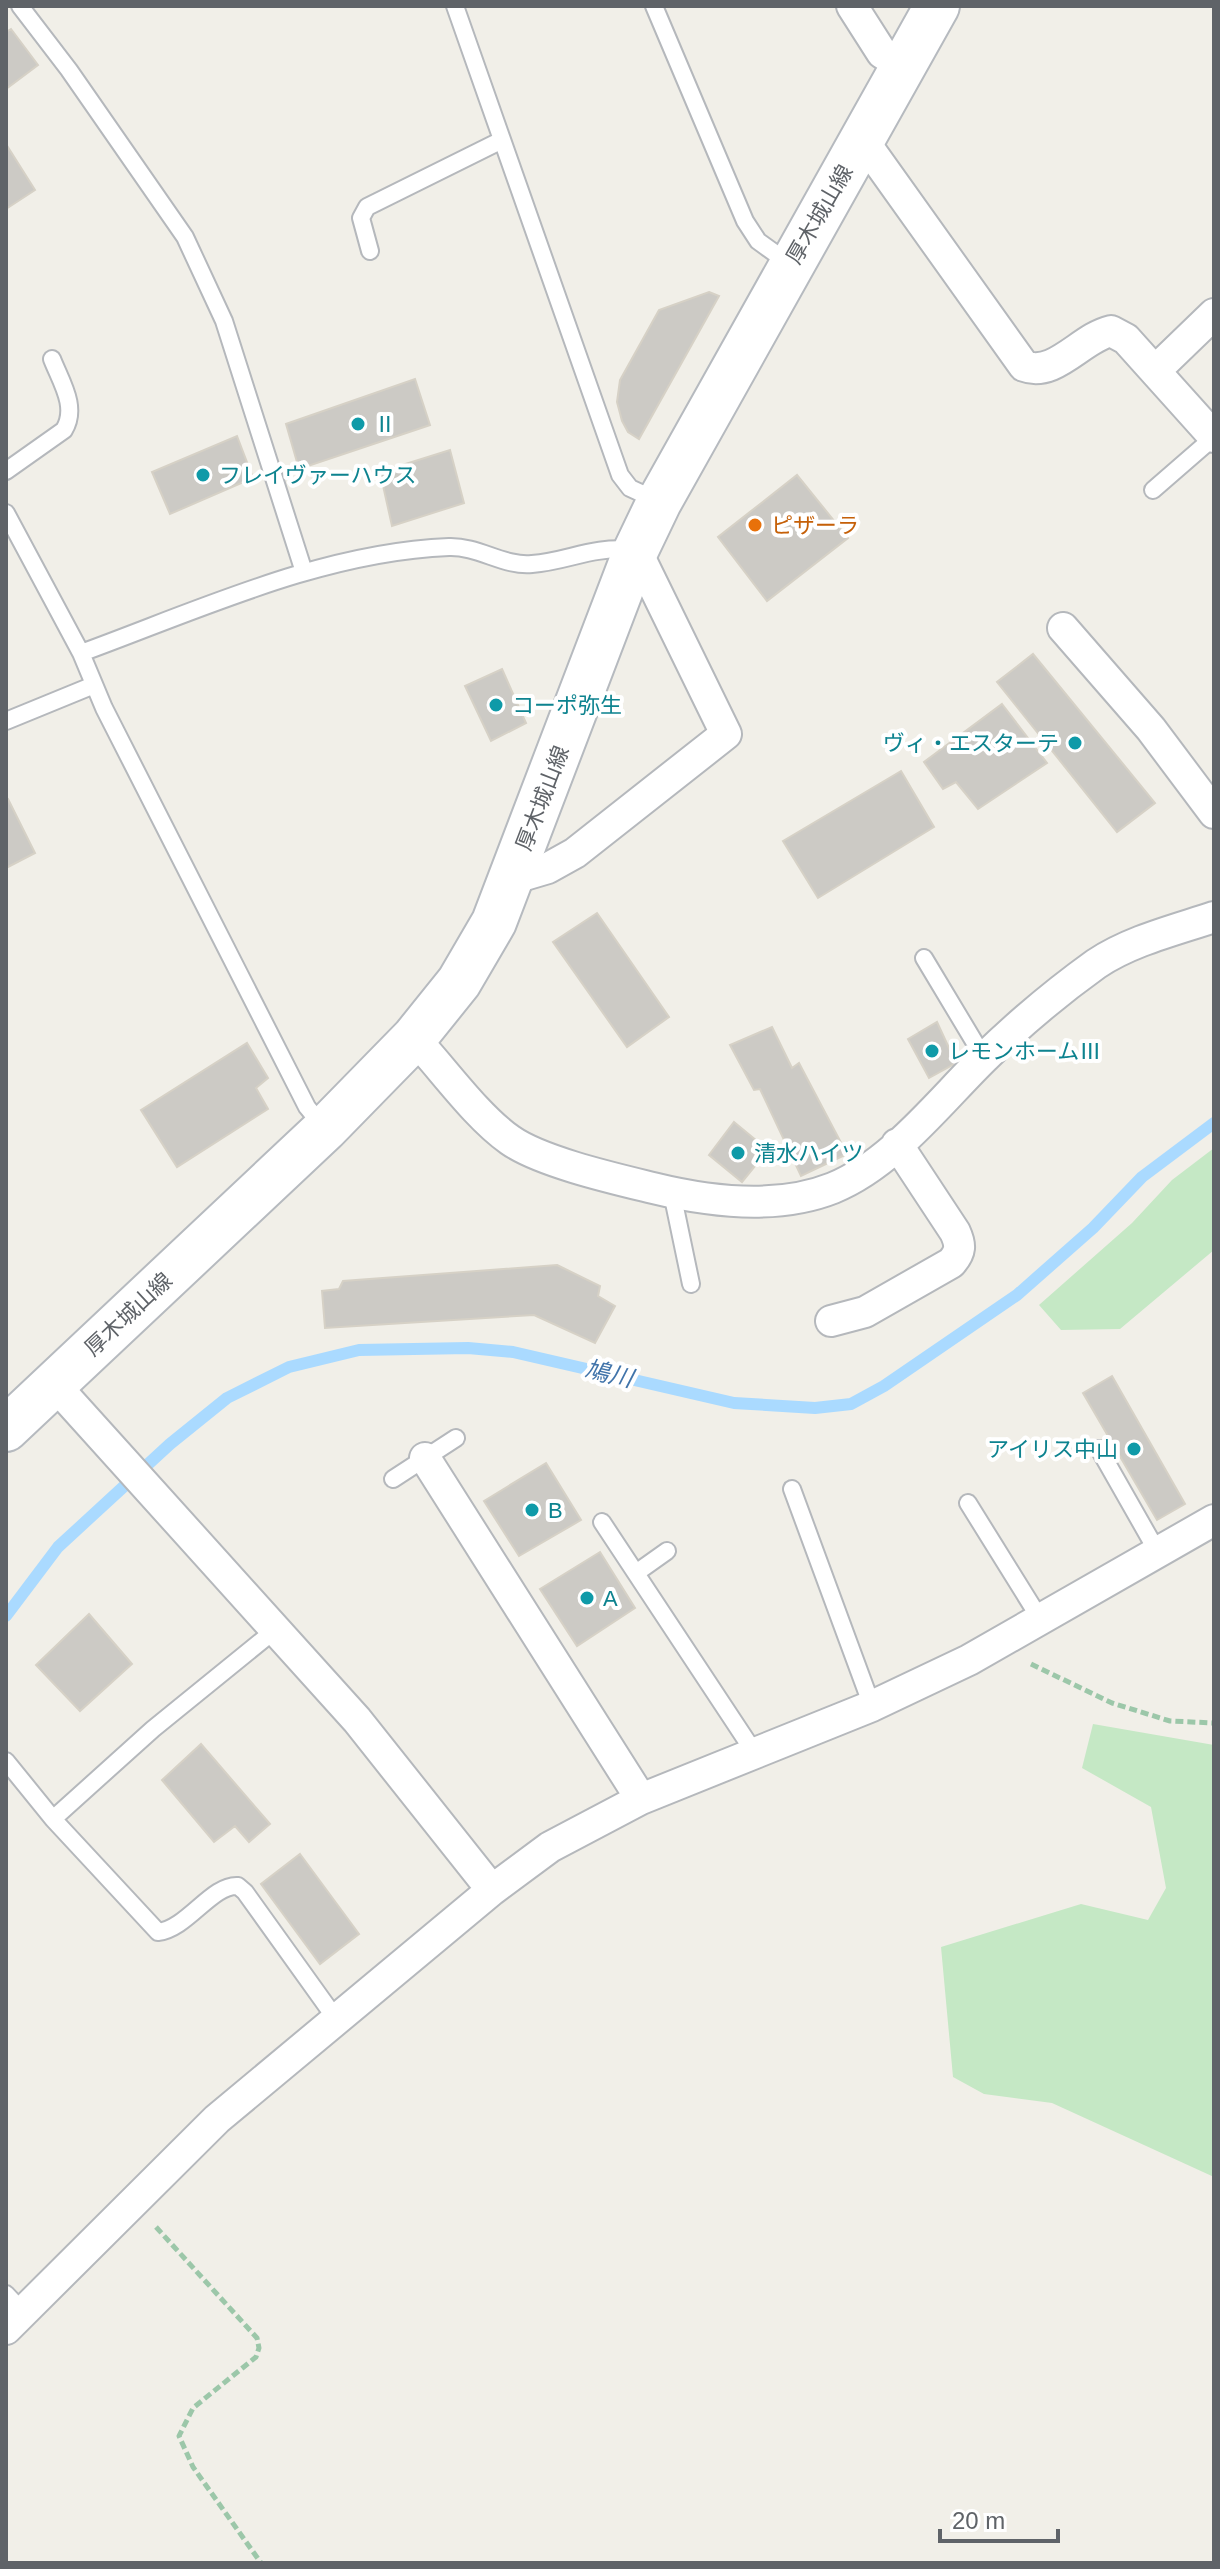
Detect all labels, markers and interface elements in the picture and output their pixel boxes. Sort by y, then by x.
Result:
street label: 厚木城山線 [781,160,858,268]
place label: Ⅱ [374,412,396,437]
marker: Ⅱ [349,415,367,433]
place label: フレイヴァーハウス [219,463,417,488]
marker: フレイヴァーハウス [194,466,212,484]
place label: ピザーラ [771,513,859,538]
marker: ピザーラ [746,516,764,534]
place label: コーポ弥生 [512,693,622,718]
marker: コーポ弥生 [487,696,505,714]
place label: ヴィ・エスターテ [883,731,1059,756]
marker: ヴィ・エスターテ [1066,734,1084,752]
street label: 厚木城山線 [511,742,574,854]
place label: レモンホームⅢ [948,1039,1101,1064]
marker: レモンホームⅢ [923,1042,941,1060]
place label: 清水ハイツ [754,1141,864,1166]
marker: 清水ハイツ [729,1144,747,1162]
street label: 厚木城山線 [80,1268,177,1361]
water label: 鳩川 [583,1355,638,1393]
place label: アイリス中山 [987,1437,1118,1462]
marker: アイリス中山 [1125,1440,1143,1458]
place label: B [548,1498,563,1523]
marker: B [523,1501,541,1519]
place label: A [603,1586,618,1611]
marker: A [578,1589,596,1607]
scale bar [940,2493,1058,2543]
text: 20 m [952,2507,1005,2534]

